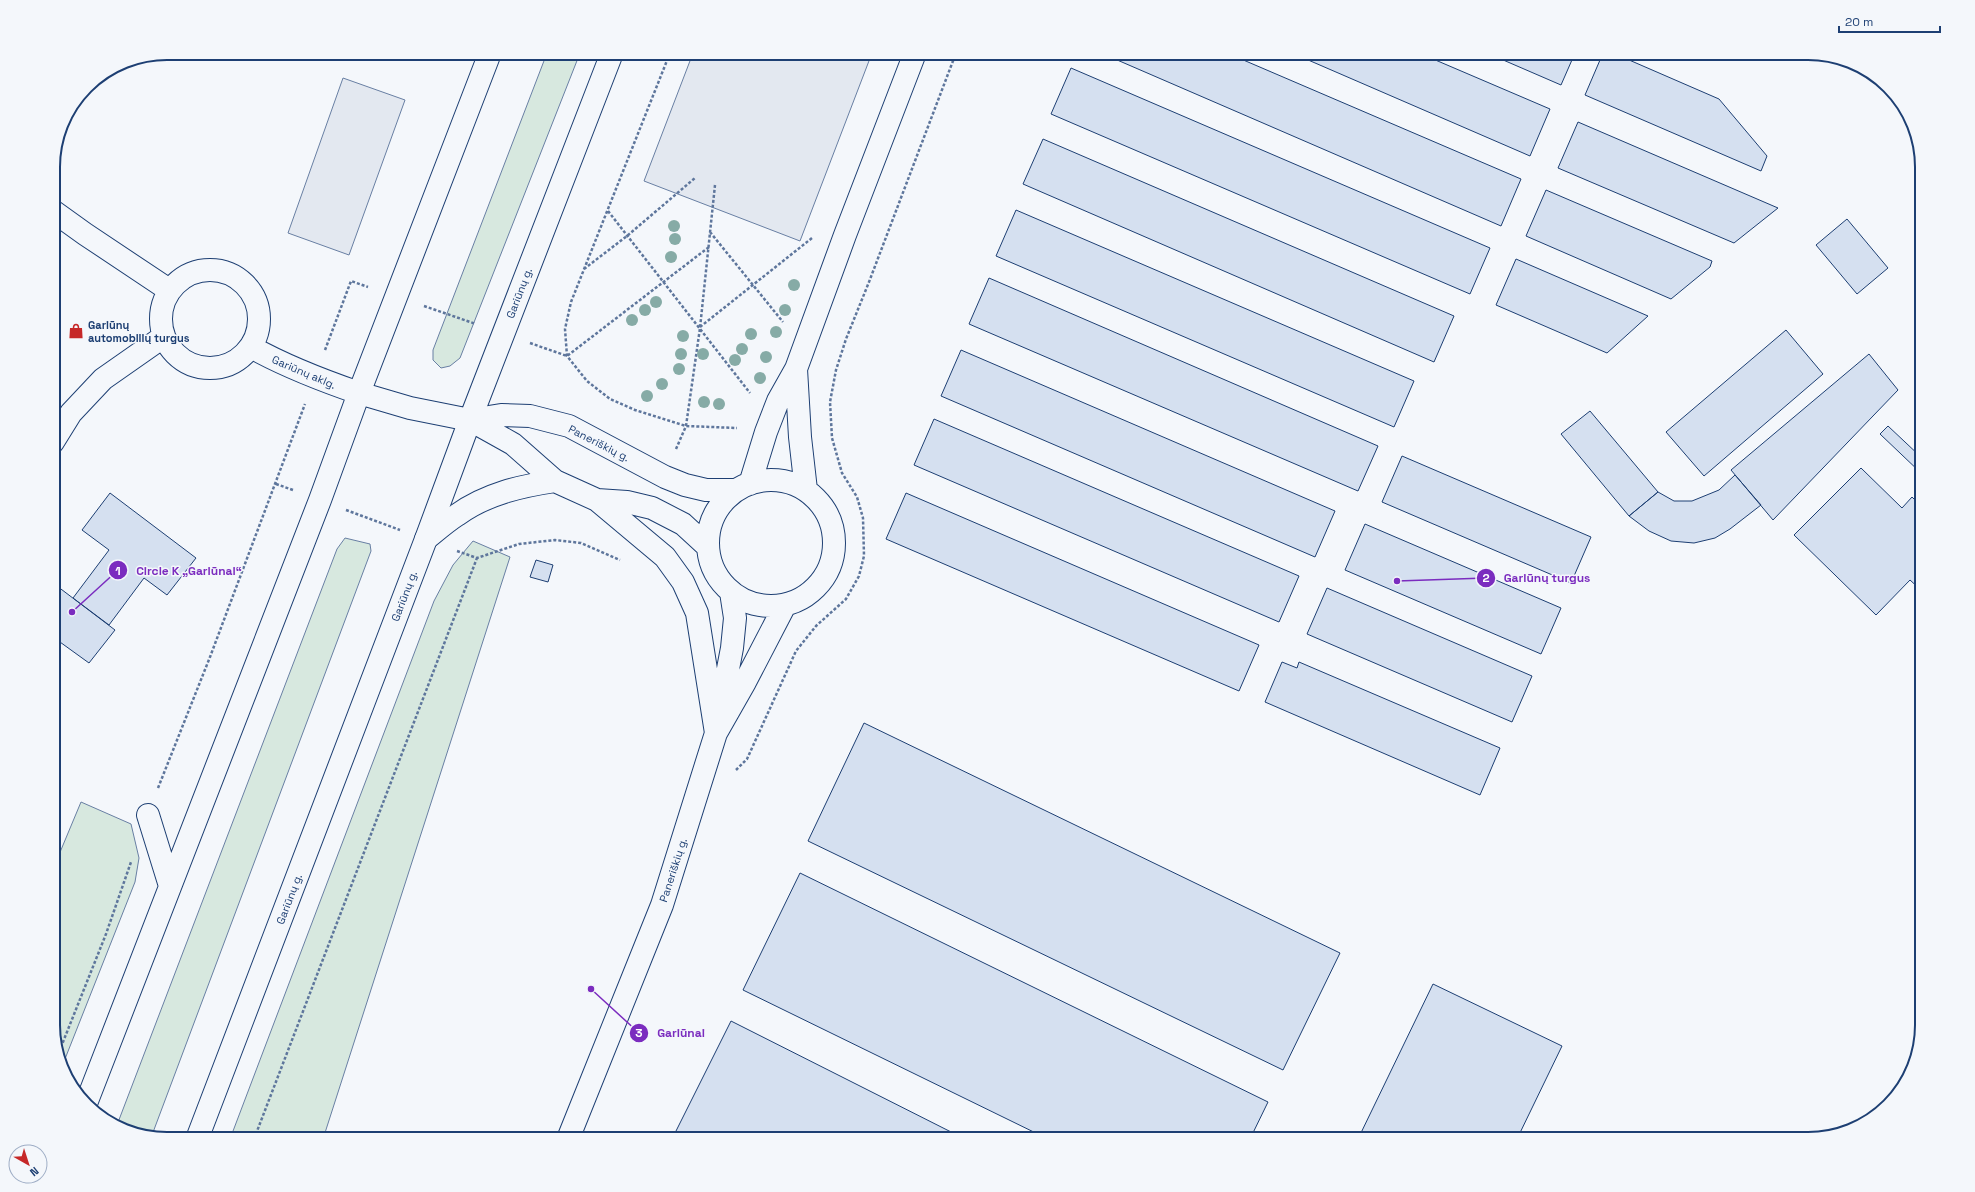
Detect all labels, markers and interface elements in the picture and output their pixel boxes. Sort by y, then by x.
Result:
scale bar [1839,8,1940,34]
text: 20 m [1845,14,1873,30]
street label: Gariūnų g. [503,265,535,320]
place label: Gariūnų automobilių turgus [88,318,190,345]
shop icon: Gariūnų automobilių turgus [67,322,85,340]
street label: Gariūnų aklg. [270,352,338,392]
street label: Paneriškių g. [566,422,632,464]
callout: Circle K „Gariūnai“ [108,558,250,582]
text: 1 [115,563,121,579]
text: Circle K „Gariūnai“ [136,563,242,579]
callout: Gariūnų turgus [1476,566,1598,590]
street label: Gariūnų g. [388,568,420,623]
text: 2 [1482,570,1490,586]
text: Gariūnų turgus [1504,570,1590,586]
street label: Paneriškių g. [656,836,690,904]
street label: Gariūnų g. [273,871,305,926]
callout: Gariūnai [629,1021,713,1045]
text: 3 [635,1025,643,1041]
text: Gariūnai [657,1025,705,1041]
north arrow [8,1144,48,1184]
text: N [27,1164,42,1180]

